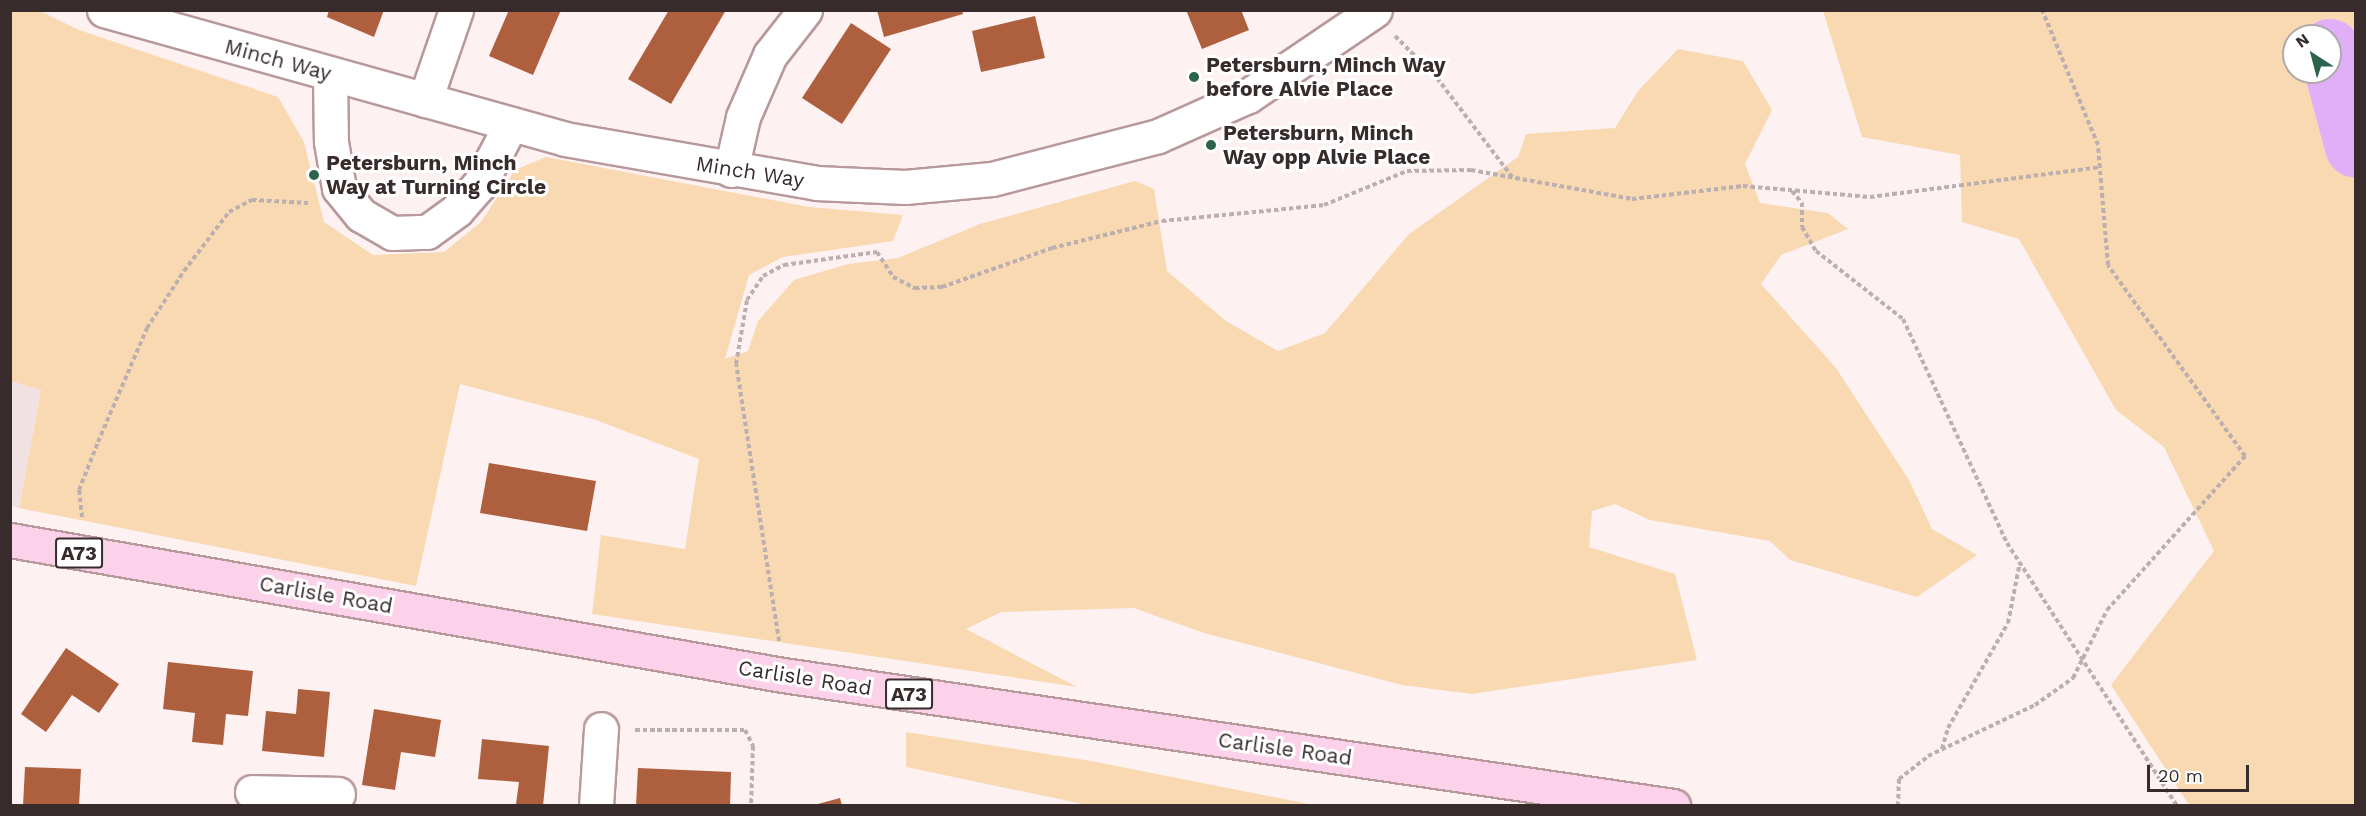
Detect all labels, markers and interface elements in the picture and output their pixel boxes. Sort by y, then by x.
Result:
north arrow [2282,24,2342,84]
text: N [2292,29,2313,52]
street label: Minch Way [222,34,334,86]
place label: Petersburn, Minch Way before Alvie Place [1206,52,1446,102]
marker: Petersburn, Minch Way before Alvie Place [1187,70,1201,84]
place label: Petersburn, Minch Way opp Alvie Place [1223,120,1431,170]
marker: Petersburn, Minch Way opp Alvie Place [1204,138,1218,152]
place label: Petersburn, Minch Way at Turning Circle [326,150,547,200]
street label: Minch Way [694,151,806,193]
marker: Petersburn, Minch Way at Turning Circle [307,168,321,182]
road number: A73 [55,536,103,570]
street label: Carlisle Road [257,571,395,619]
street label: Carlisle Road [736,655,874,701]
road number: A73 [885,677,933,711]
street label: Carlisle Road [1216,727,1354,771]
scale bar [2150,753,2252,791]
text: 20 m [2158,765,2203,786]

